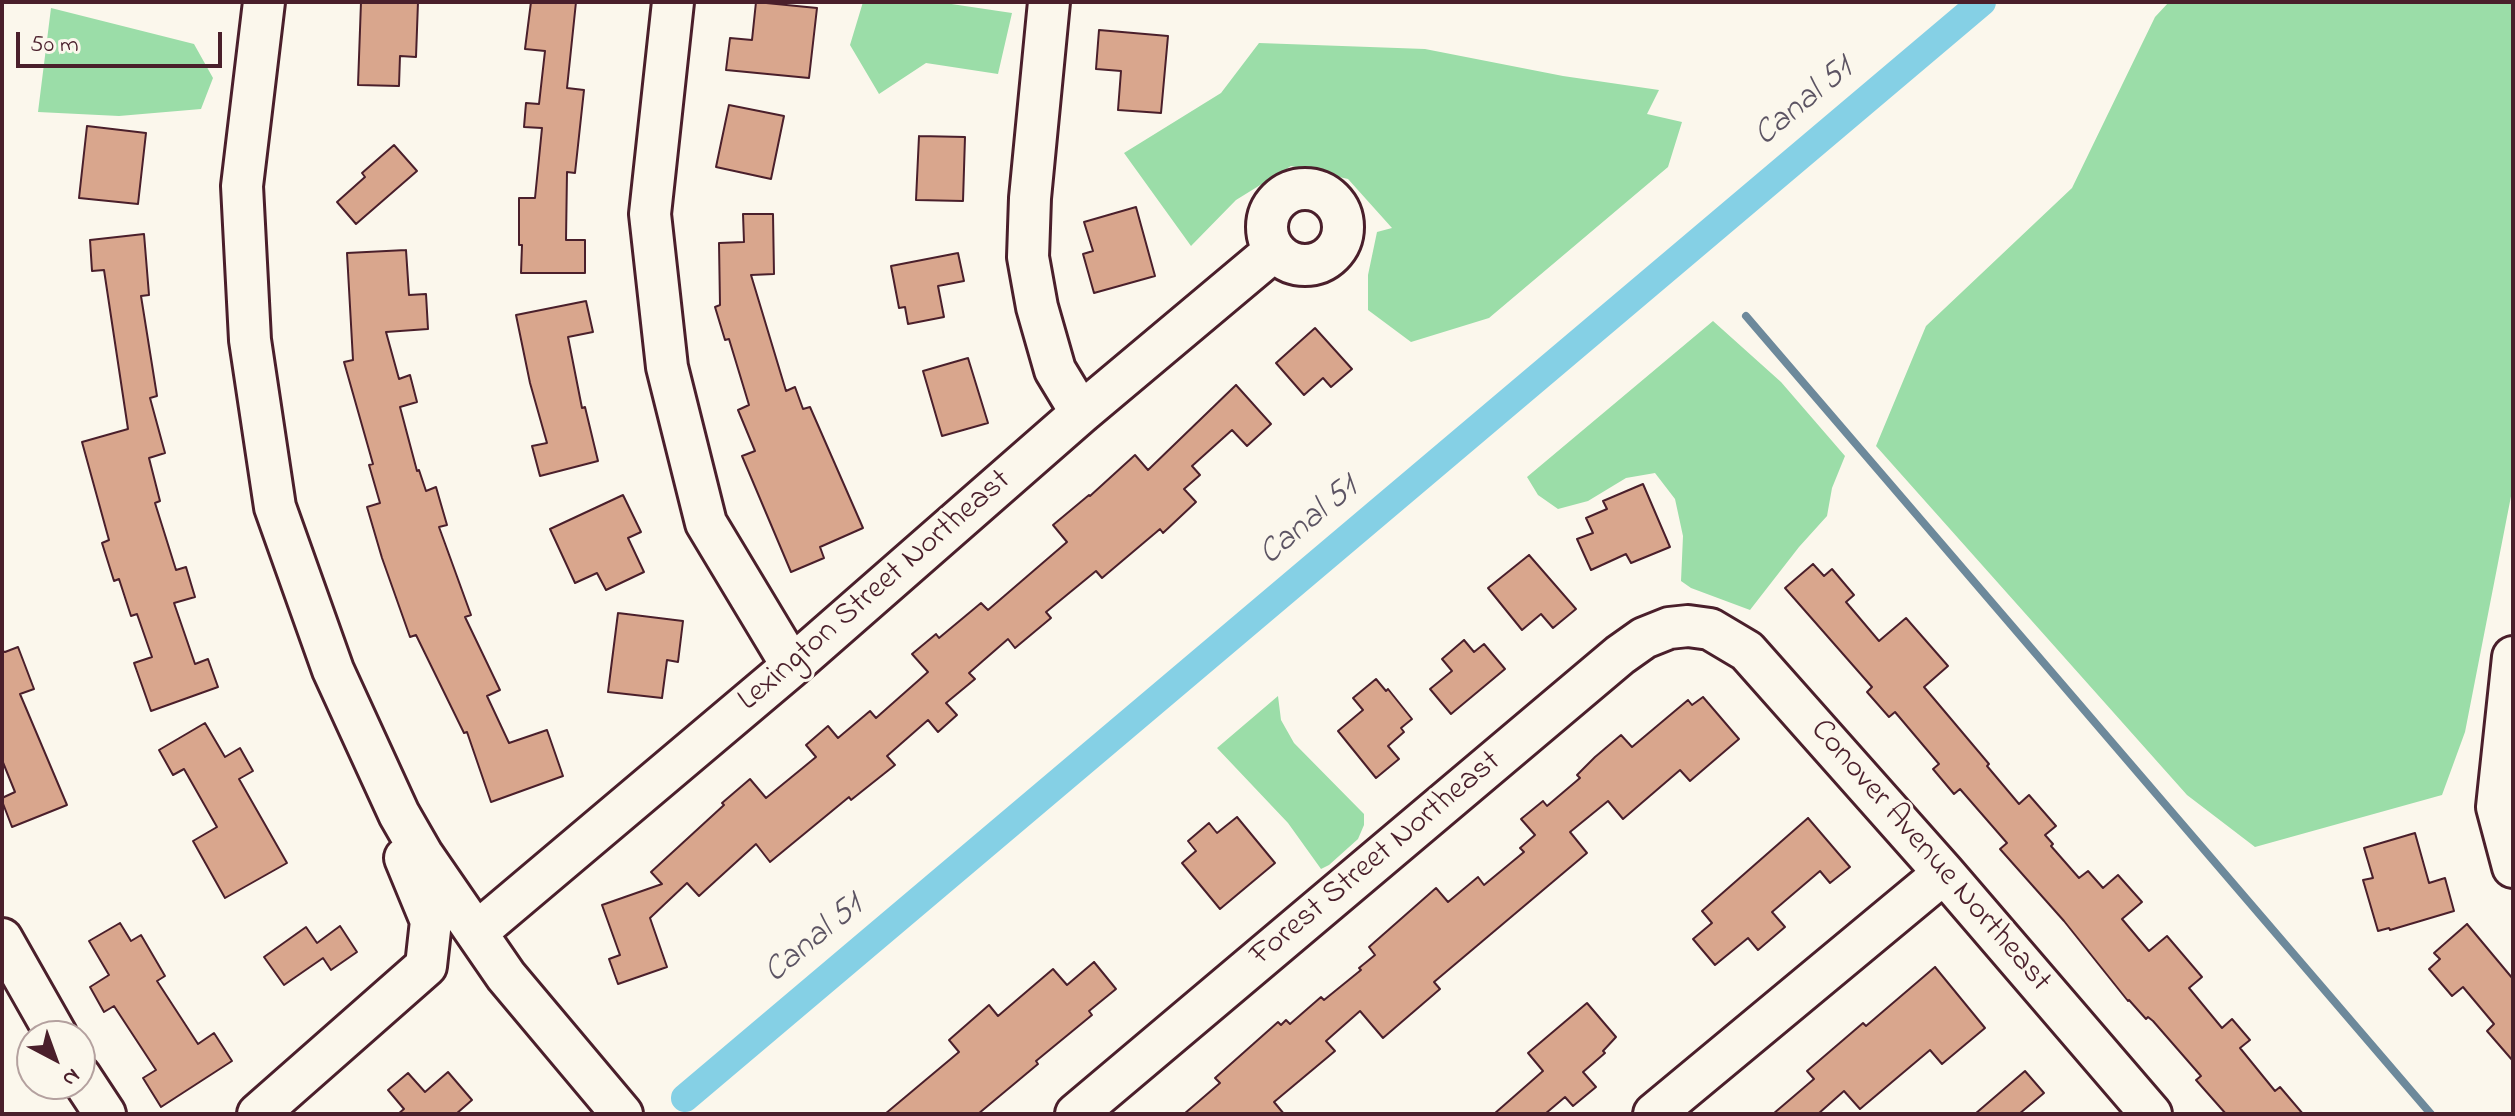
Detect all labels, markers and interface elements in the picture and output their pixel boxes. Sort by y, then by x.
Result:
scale bar [20,16,226,66]
text: 50 m [30,28,79,63]
water label: Canal 51 [1747,51,1863,157]
street label: Lexington Street Northeast [732,463,1020,721]
water label: Canal 51 [1252,470,1368,576]
street label: Conover Avenue Northeast [1800,713,2058,1001]
street label: Forest Street Northeast [1244,744,1510,976]
water label: Canal 51 [757,888,873,994]
north arrow [16,1020,96,1100]
text: N [54,1060,87,1094]

